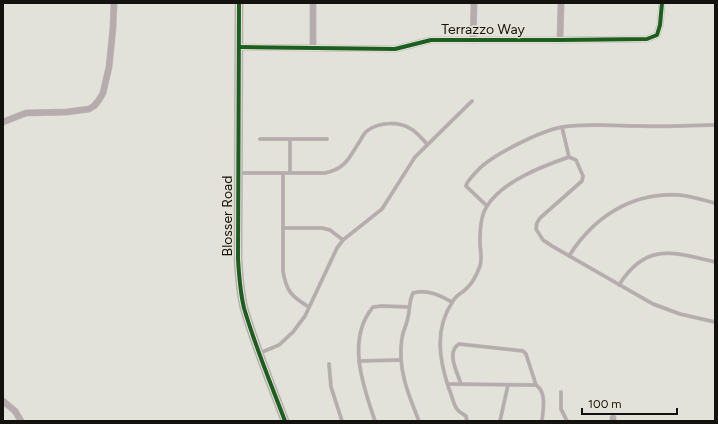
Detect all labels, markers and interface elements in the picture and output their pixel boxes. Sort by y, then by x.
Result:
street label: Terrazzo Way [441,21,525,38]
street label: Blosser Road [219,176,236,256]
scale bar [582,390,677,416]
text: 100 m [588,397,622,411]

